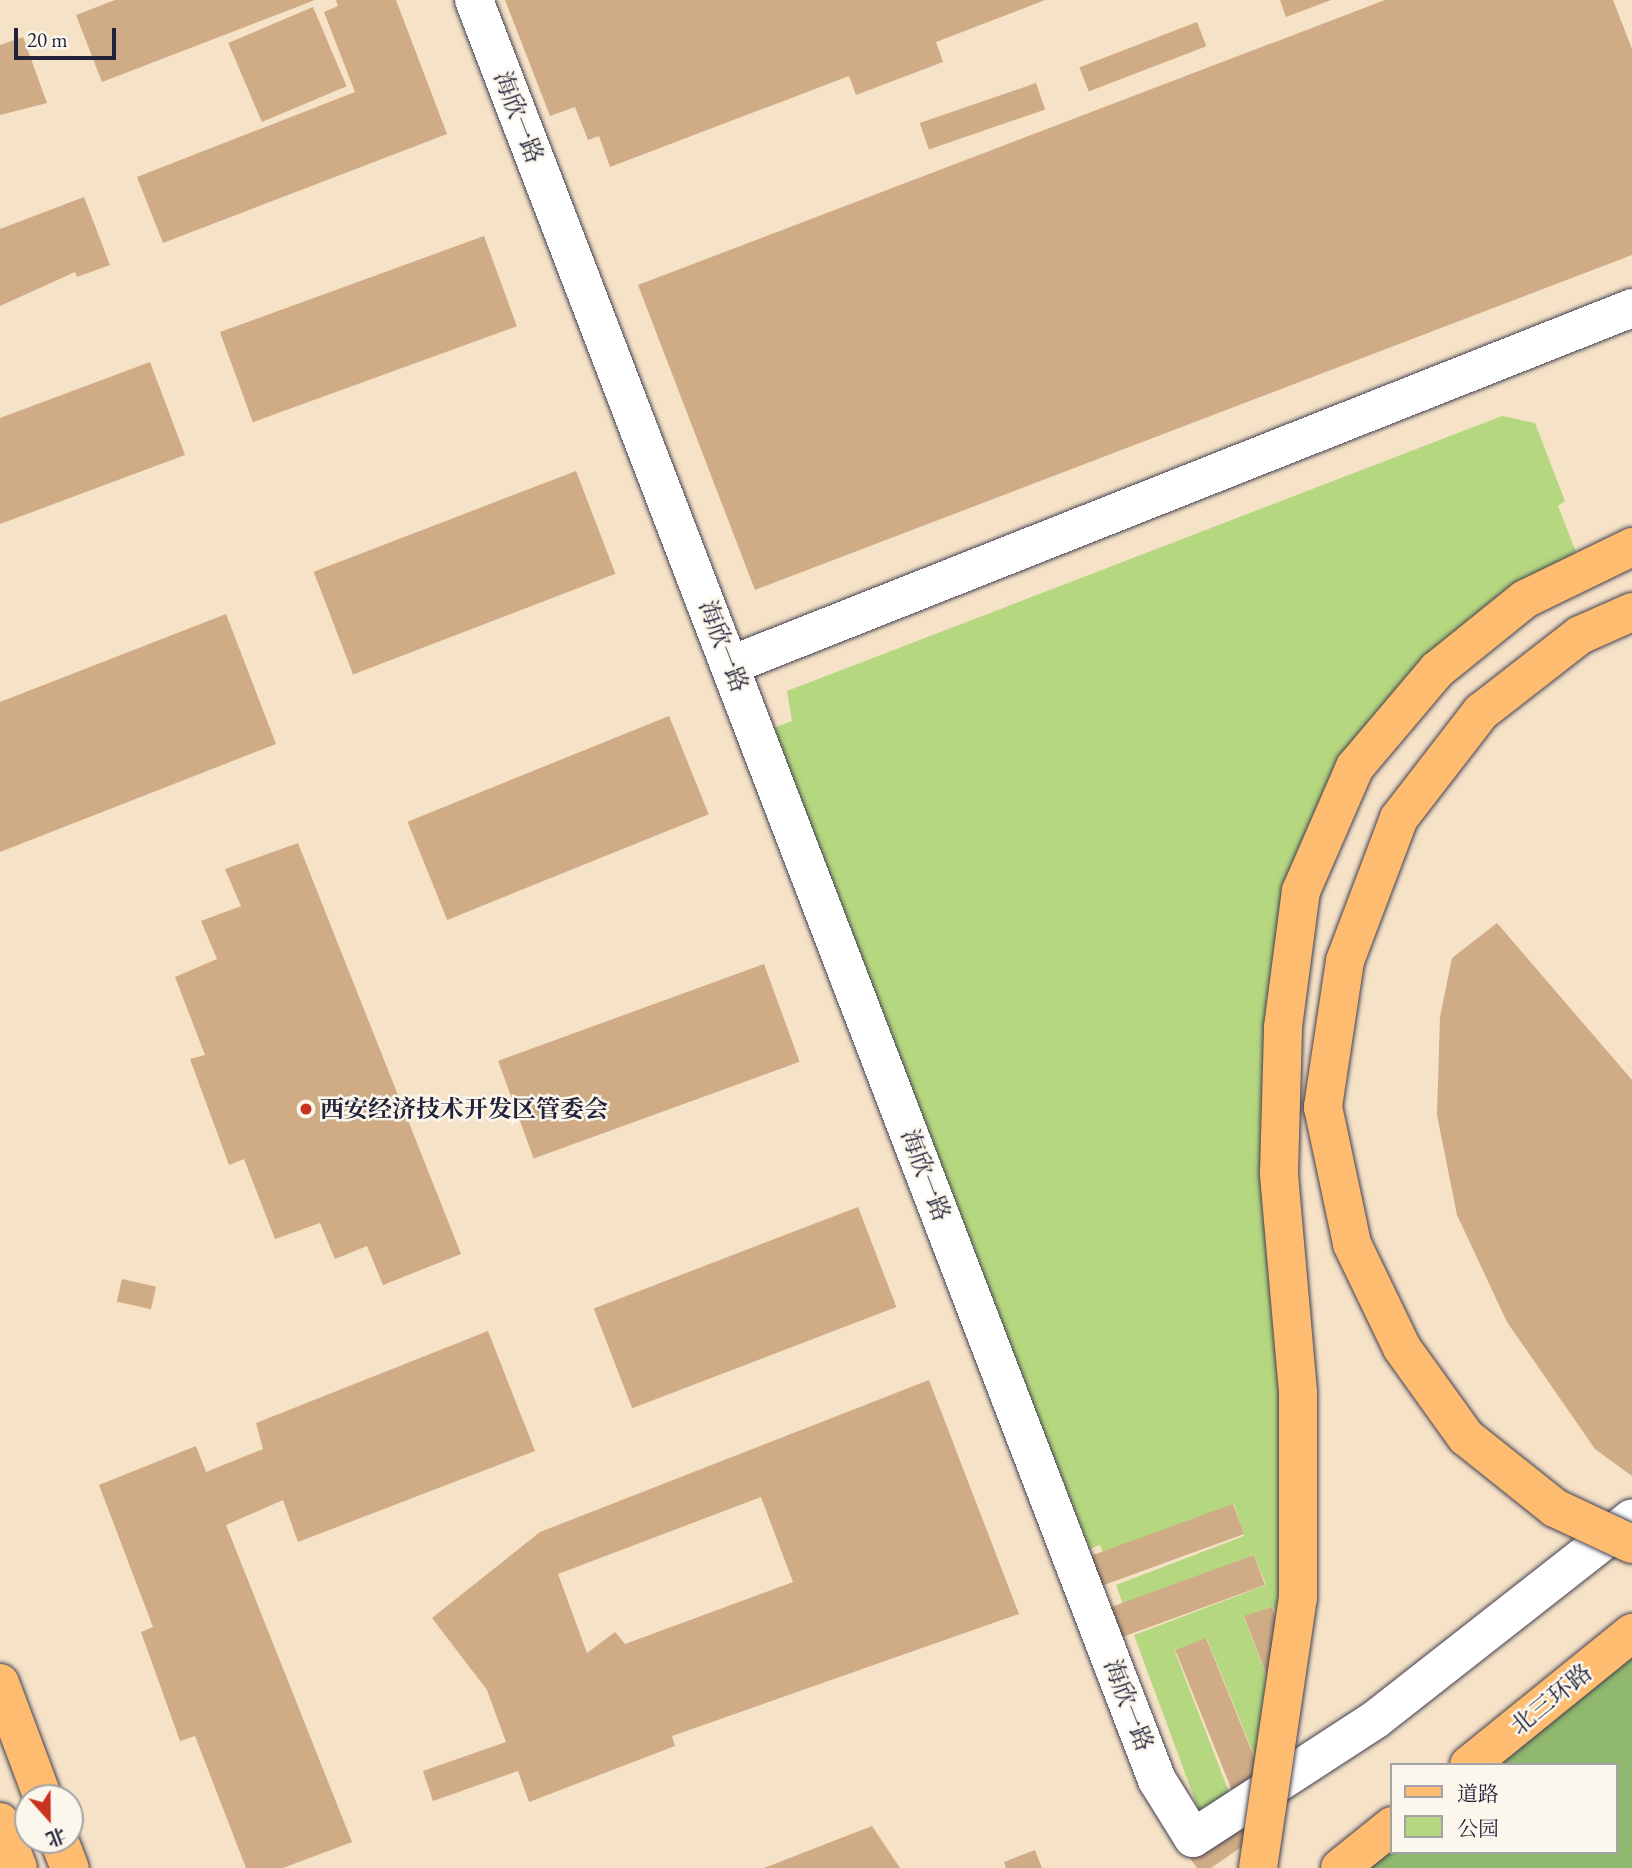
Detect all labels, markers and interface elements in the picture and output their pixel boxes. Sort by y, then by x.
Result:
scale bar [18,14,119,58]
text: 20 m [27,26,68,53]
street label: 海欣一路 [488,67,550,167]
street label: 海欣一路 [693,596,755,696]
place label: 西安经济技术开发区管委会 [320,1095,608,1123]
marker: 西安经济技术开发区管委会 [298,1101,314,1117]
street label: 海欣一路 [895,1125,957,1225]
street label: 海欣一路 [1098,1655,1160,1755]
street label: 北三环路 [1505,1658,1597,1740]
legend [1390,1763,1618,1854]
text: 道路 [1457,1780,1499,1807]
north arrow [14,1784,84,1854]
text: 公园 [1457,1815,1499,1842]
text: 北 [43,1822,69,1852]

